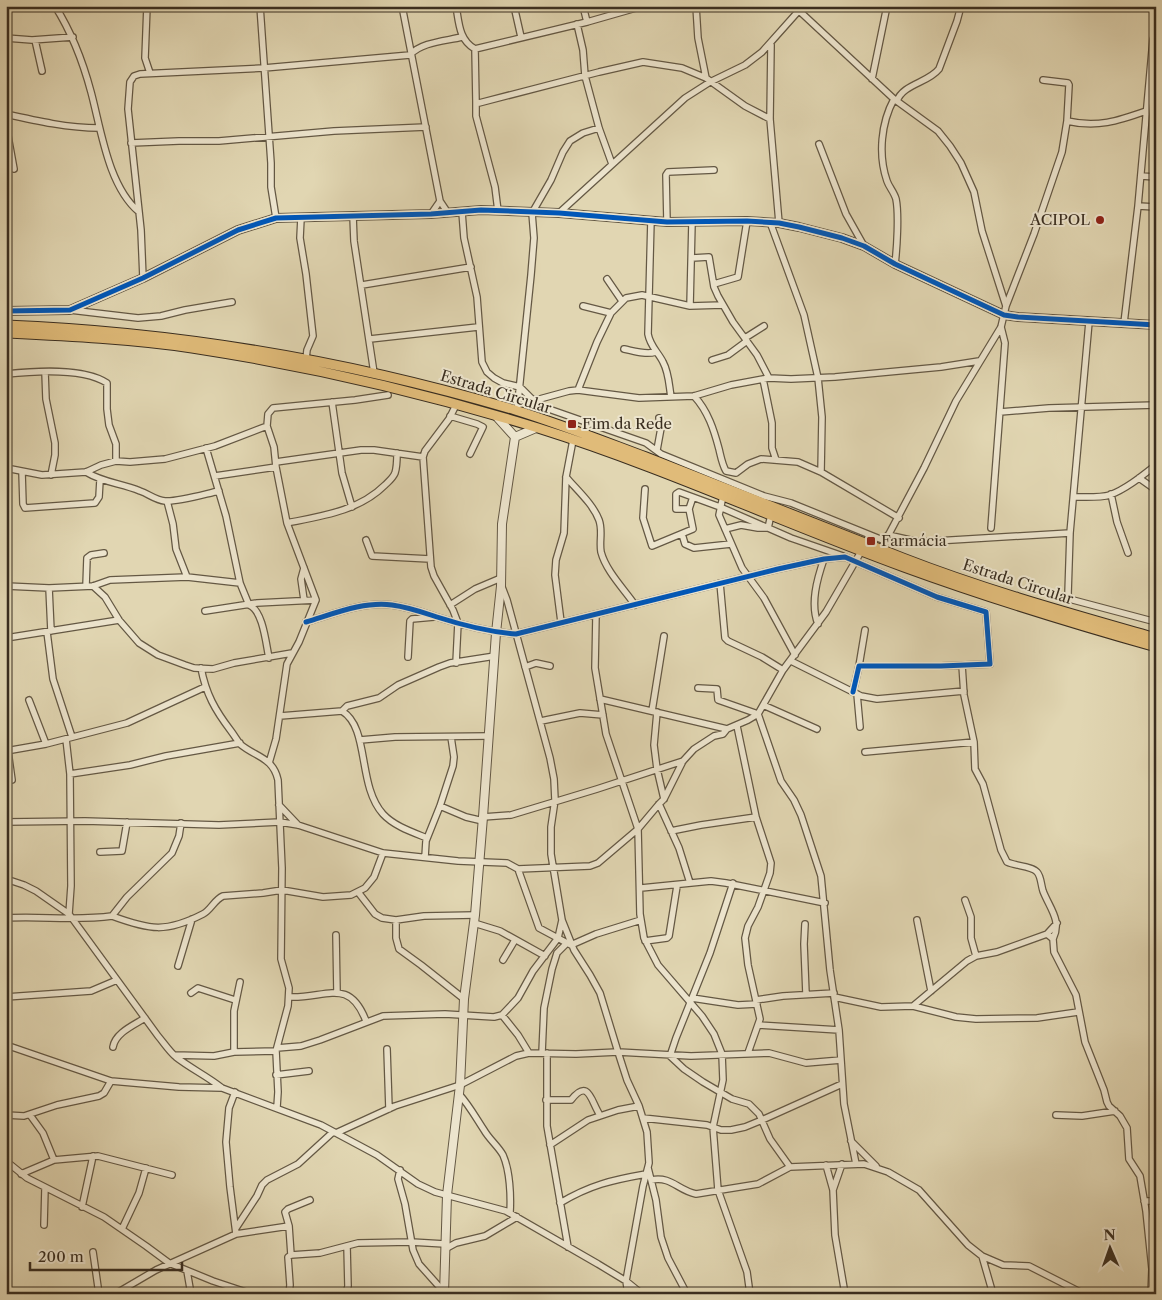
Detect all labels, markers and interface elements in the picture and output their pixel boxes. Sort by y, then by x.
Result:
place label: ACIPOL [1029,210,1090,229]
marker: ACIPOL [1094,214,1106,226]
street label: Estrada Circular [438,366,555,418]
place label: Fim da Rede [582,414,672,433]
marker: Fim da Rede [566,418,578,430]
place label: Farmácia [881,531,947,550]
marker: Farmácia [865,535,877,547]
street label: Estrada Circular [960,555,1076,609]
north arrow [1084,1222,1134,1272]
text: N [1103,1226,1116,1244]
scale bar [30,1240,182,1272]
text: 200 m [38,1247,84,1266]

